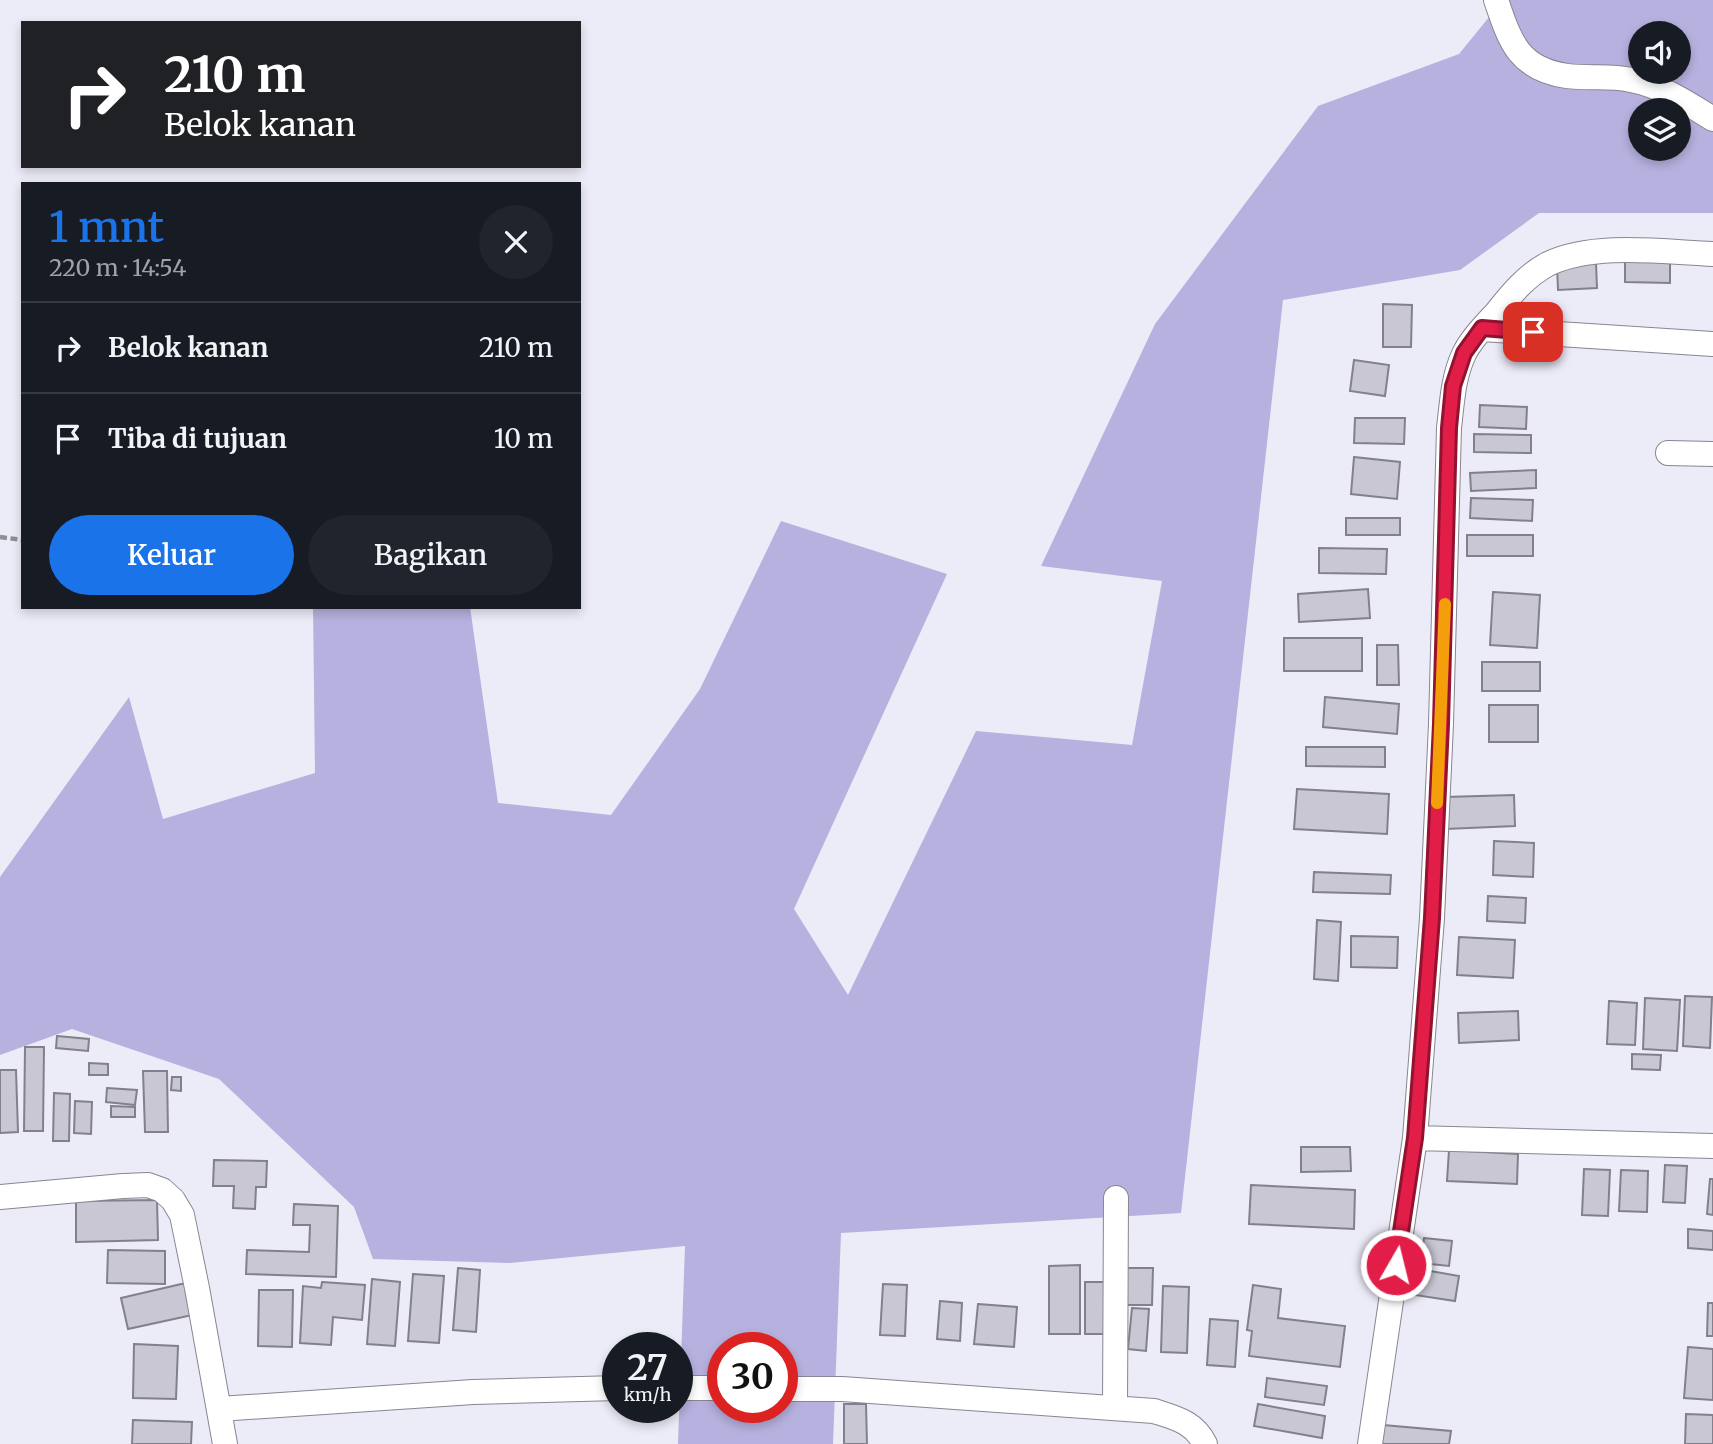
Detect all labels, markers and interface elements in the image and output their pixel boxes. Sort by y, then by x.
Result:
map controls [1628,21,1691,161]
button: sound [1628,21,1691,84]
text: 210 m [164,44,305,105]
icon: right [49,49,140,140]
button: layers [1628,98,1691,161]
text: Belok kanan [164,105,356,145]
text: 1 mnt [49,201,164,253]
button: close [479,205,553,279]
text: 220 m · 14:54 [49,253,186,282]
pin [1503,302,1563,362]
icon: arrive [1514,313,1552,351]
icon: right [49,329,87,367]
text: Belok kanan [108,331,268,364]
text: 210 m [479,331,553,364]
icon: arrive [49,420,87,458]
text: Tiba di tujuan [108,422,287,455]
text: 10 m [494,422,553,455]
button: Keluar [49,515,294,595]
button: Bagikan [308,515,553,595]
position arrow [1359,1228,1433,1302]
speed limit sign: 30 [707,1332,798,1423]
text: 27 [627,1346,668,1390]
text: km/h [624,1383,671,1406]

